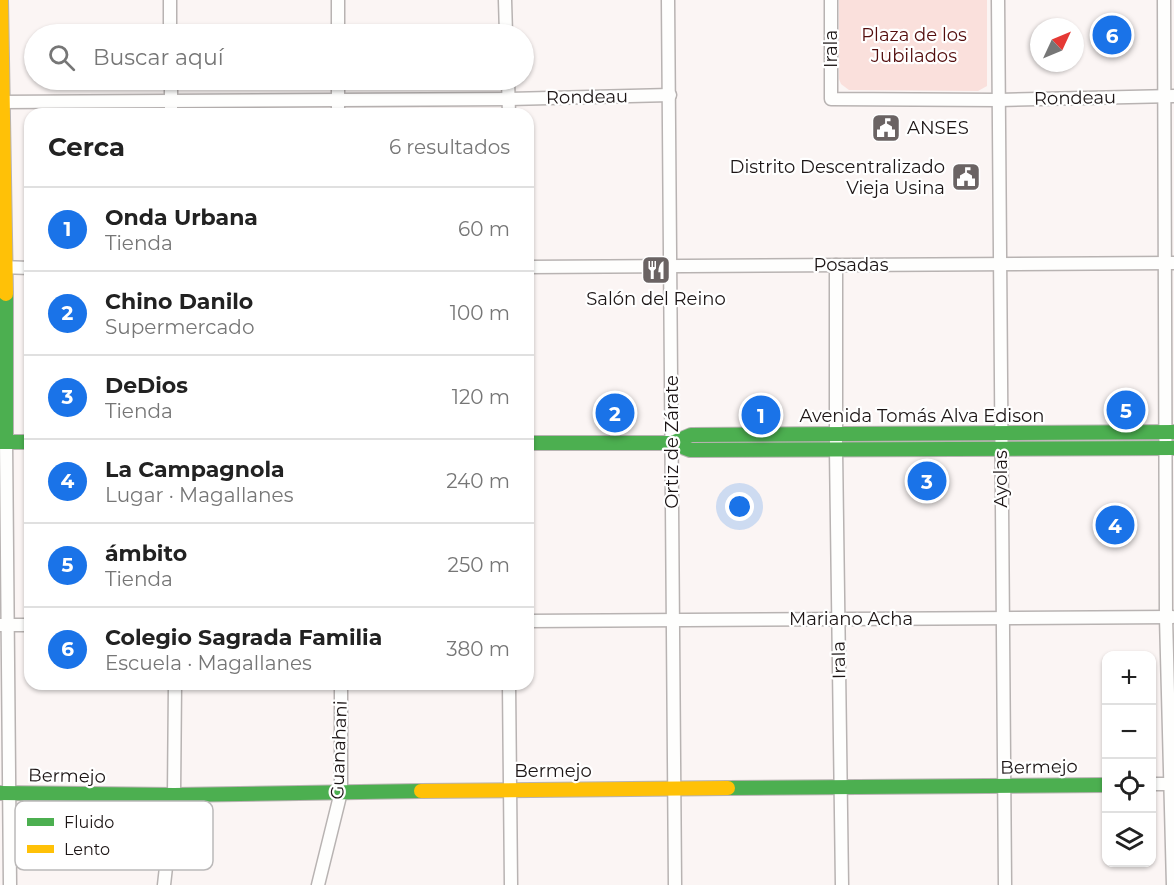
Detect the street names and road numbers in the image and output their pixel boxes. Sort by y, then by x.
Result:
street label: Irala [820,30,842,68]
street label: Rondeau [546,85,628,109]
street label: Rondeau [1034,86,1116,110]
street label: Posadas [814,254,889,276]
street label: Ortiz de Zárate [661,375,683,509]
street label: Avenida Tomás Alva Edison [800,405,1044,427]
street label: Ayolas [990,450,1012,508]
street label: Mariano Acha [789,608,913,630]
street label: Irala [828,641,850,679]
street label: Guanahani [326,700,352,800]
street label: Bermejo [1000,755,1078,779]
street label: Bermejo [514,760,592,782]
street label: Bermejo [28,764,106,788]

